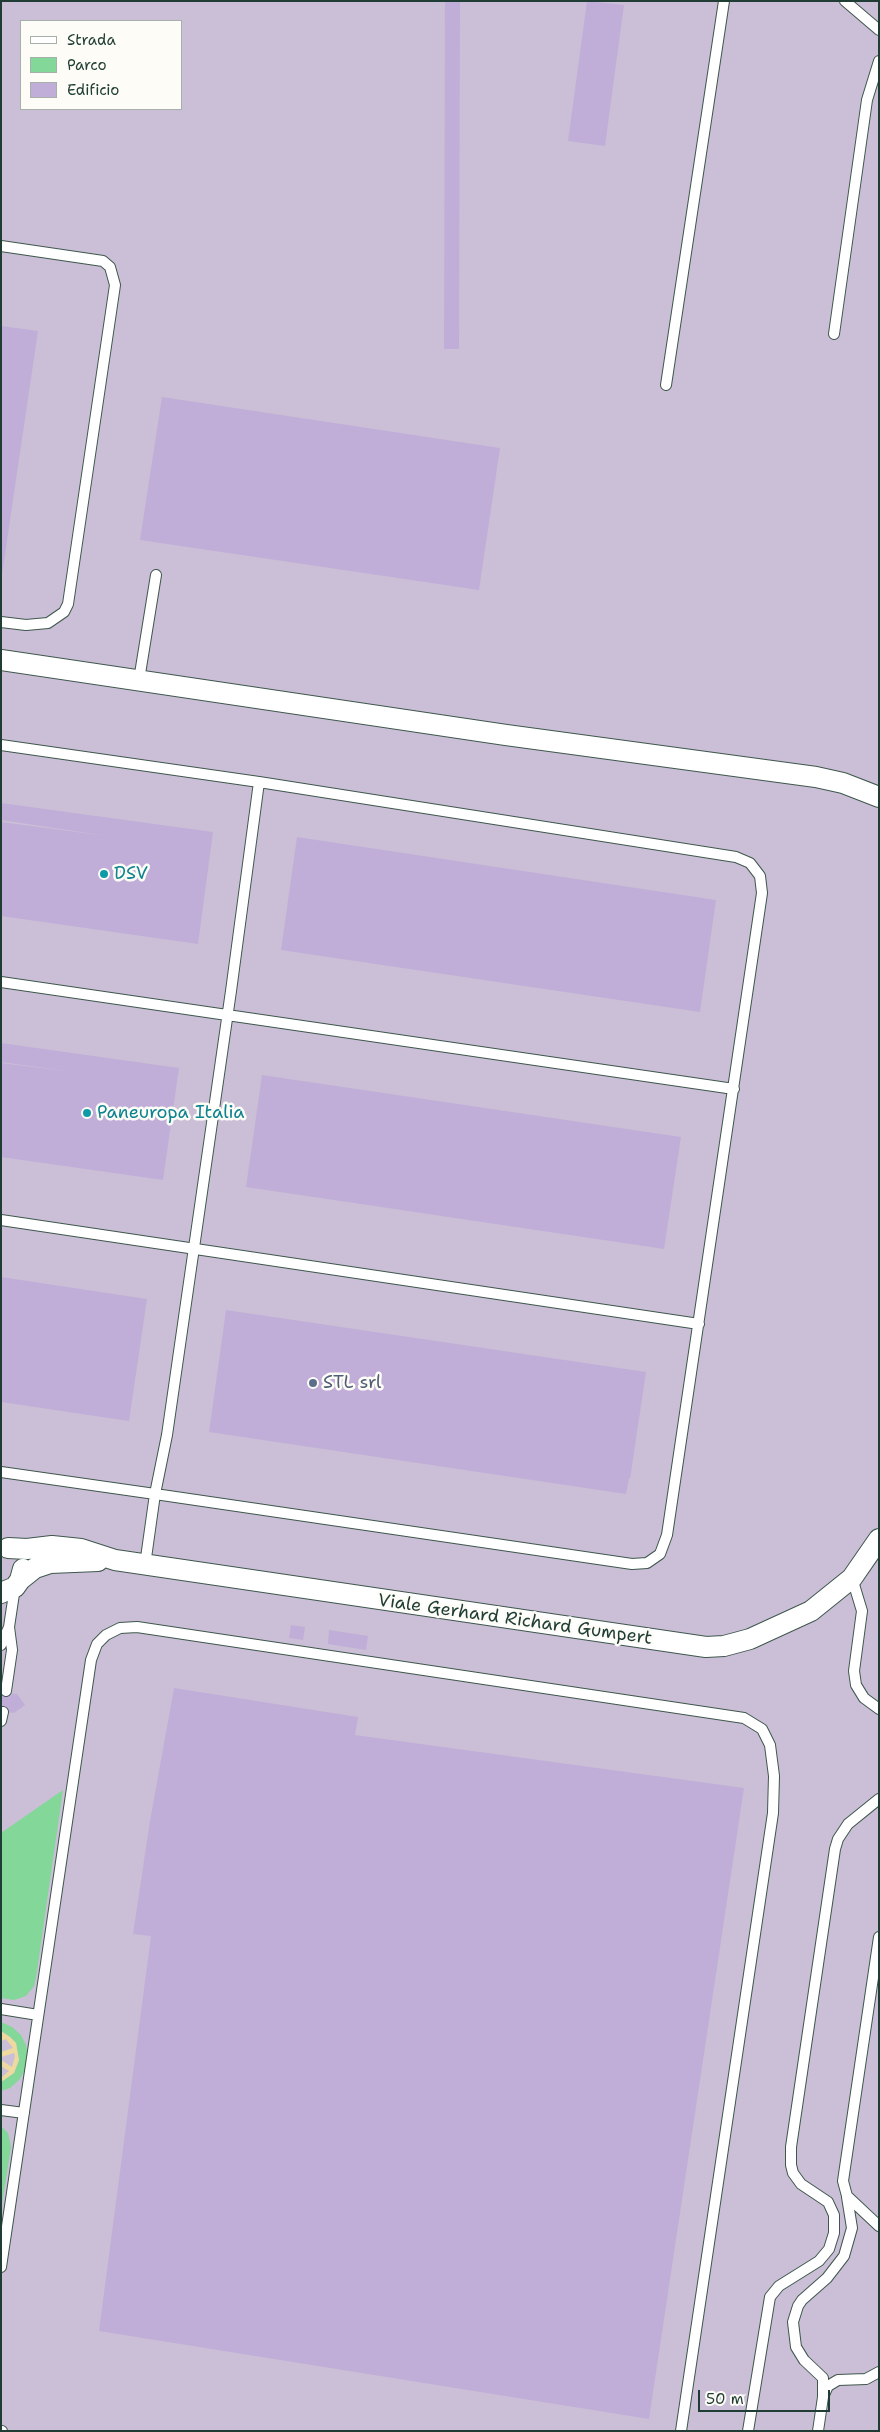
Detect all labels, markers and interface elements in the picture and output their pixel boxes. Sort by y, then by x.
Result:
legend [20,20,182,110]
text: Strada [67,30,116,50]
text: Parco [67,55,107,75]
text: Edificio [67,80,119,100]
place label: DSV [114,863,148,885]
marker: DSV [98,868,110,880]
place label: Paneuropa Italia [97,1102,244,1124]
marker: Paneuropa Italia [81,1107,93,1119]
place label: STL srl [323,1372,381,1394]
marker: STL srl [307,1377,319,1389]
street label: Viale Gerhard Richard Gumpert [376,1590,654,1650]
scale bar [700,2380,832,2412]
text: 50 m [706,2389,744,2409]

